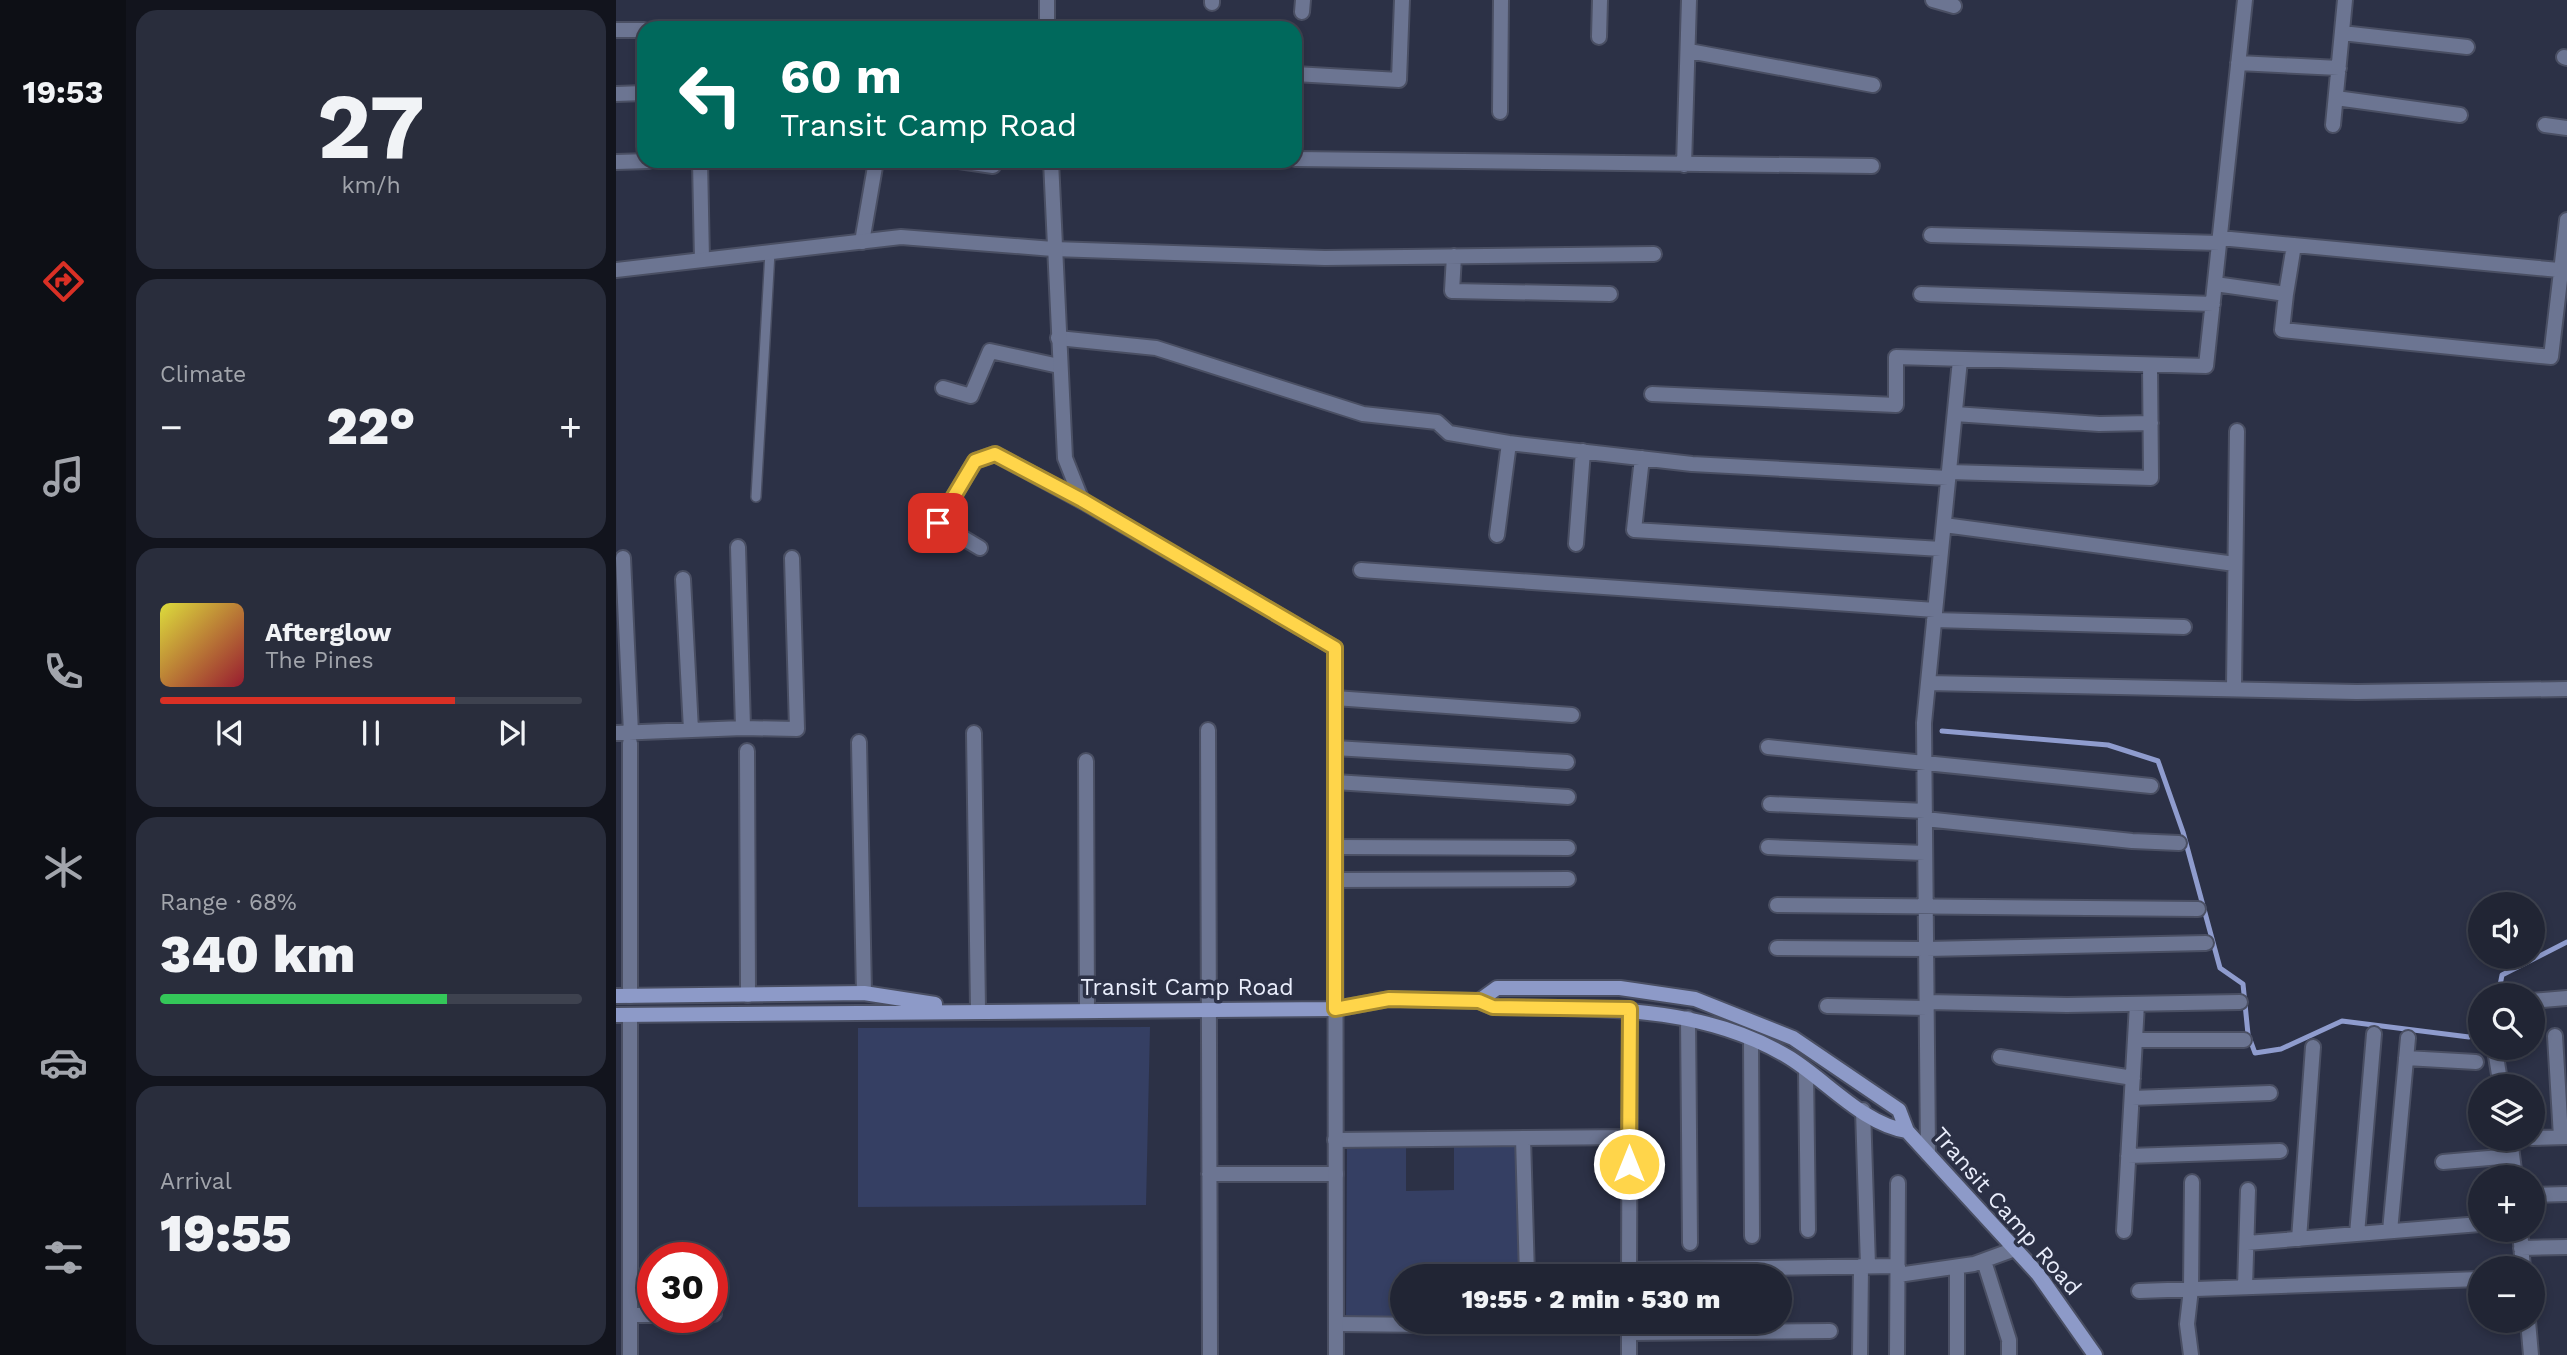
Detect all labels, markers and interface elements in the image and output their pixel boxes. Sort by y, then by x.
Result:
text: 60 m [780,47,902,105]
icon: left [665,49,756,140]
text: 19:53 [23,73,103,111]
text: 27 [317,73,425,180]
text: Transit Camp Road [780,106,1077,144]
text: km/h [341,172,401,199]
icon: directions [39,257,88,306]
text: Climate [160,361,246,388]
text: 22° [327,396,415,457]
text: − [160,405,183,449]
text: + [559,405,582,449]
icon: music [39,452,88,501]
pin [908,493,968,553]
icon: arrive [919,504,957,542]
text: Afterglow [265,617,391,647]
icon: phone [39,647,88,696]
text: The Pines [265,647,374,674]
icon: previous [211,714,249,752]
icon: pause [352,714,390,752]
icon: next [493,714,531,752]
icon: climate [39,843,88,892]
text: Range · 68% [160,889,297,916]
map controls [2468,892,2545,1333]
button: sound [2468,892,2545,969]
text: 340 km [160,924,355,985]
street label: Transit Camp Road [1080,974,1294,1001]
button: search [2468,983,2545,1060]
icon: car [39,1038,88,1087]
button: layers [2468,1074,2545,1151]
street label: Transit Camp Road [1926,1122,2087,1301]
position arrow [1592,1127,1666,1201]
button: + [2468,1165,2545,1242]
text: Arrival [160,1168,232,1195]
text: 19:55 [160,1203,292,1264]
icon: filters [39,1233,88,1282]
speed limit sign: 30 [637,1242,728,1333]
button: − [2468,1256,2545,1333]
text: 19:55 · 2 min · 530 m [1462,1284,1720,1314]

